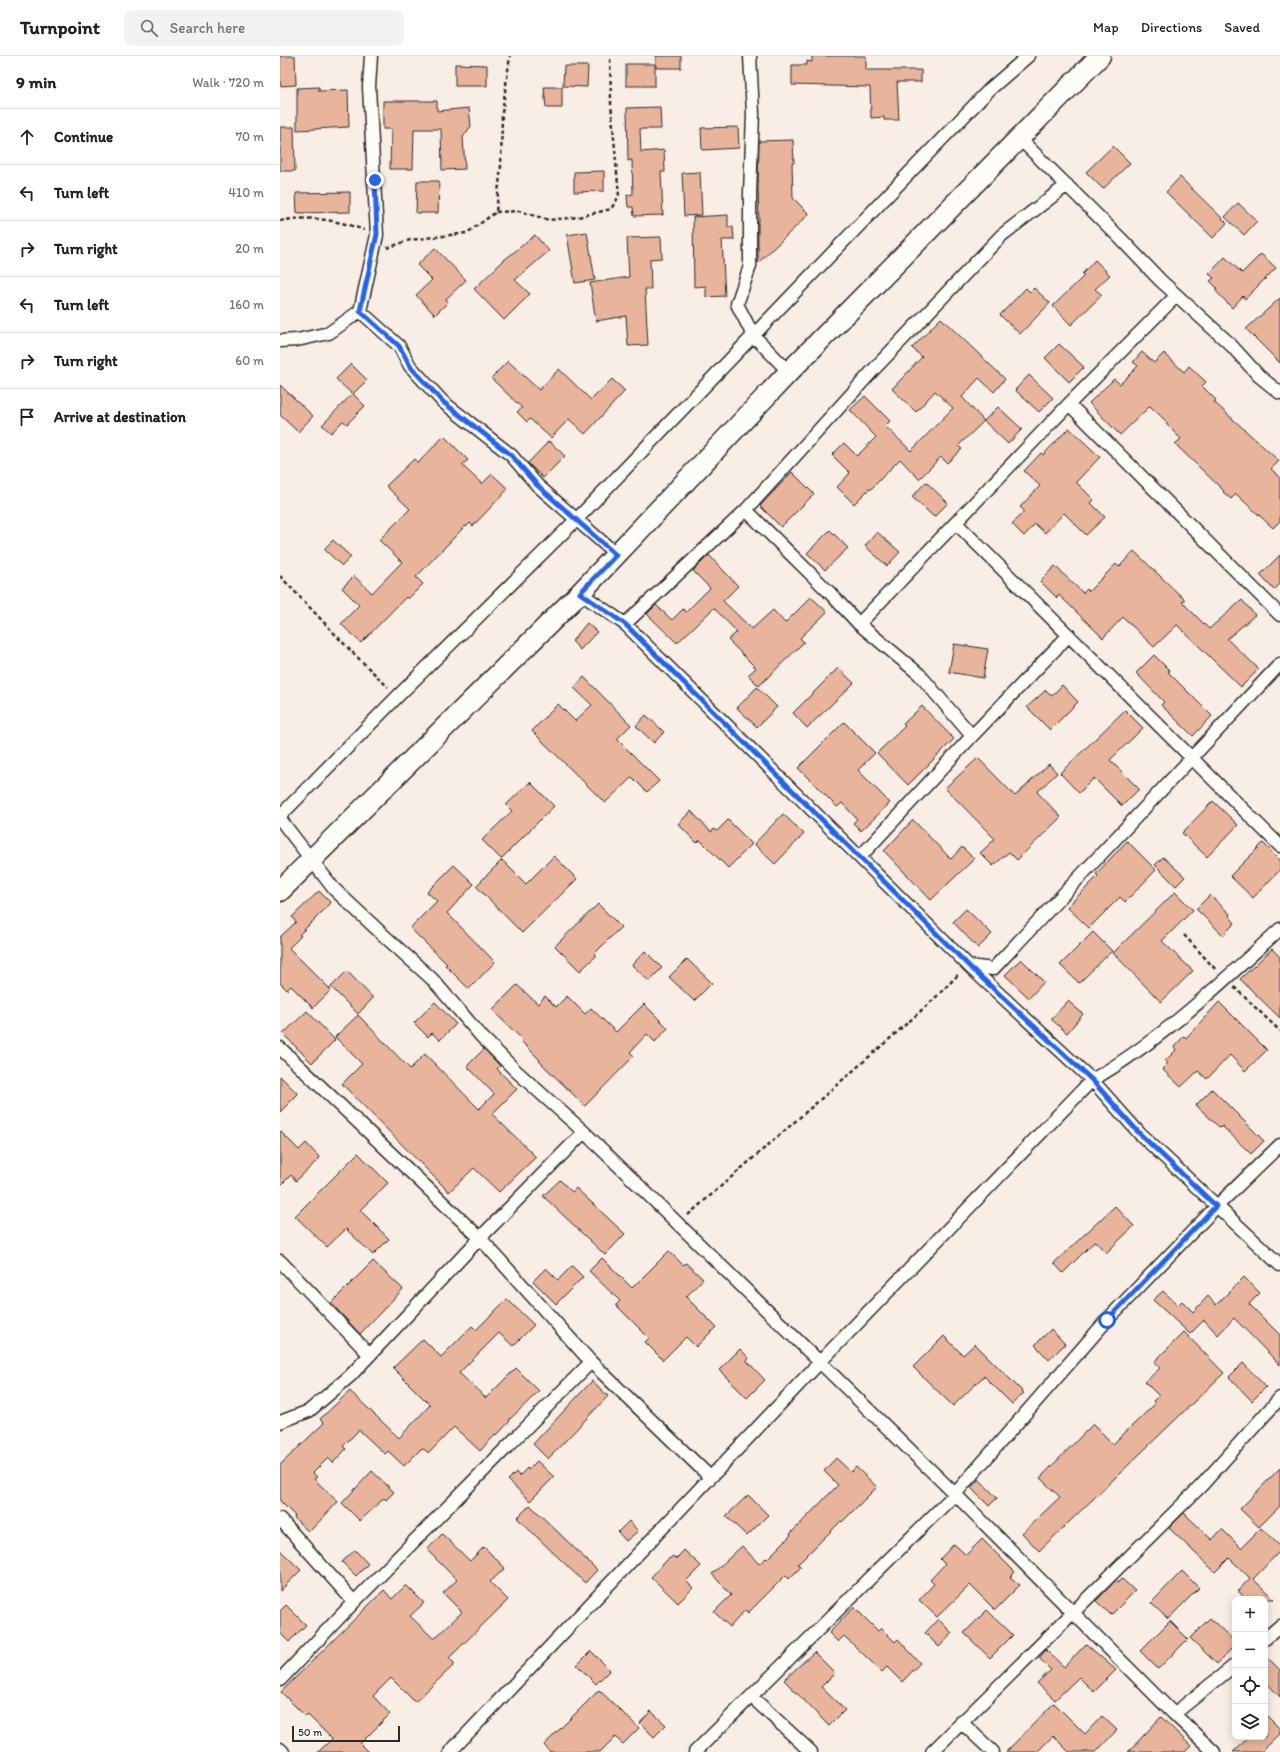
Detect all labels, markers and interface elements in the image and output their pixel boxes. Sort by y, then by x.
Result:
search box [124,10,404,46]
text: Turnpoint [20,16,100,39]
icon: search [138,17,160,39]
text: Search here [170,19,245,37]
text: Map [1093,19,1119,36]
text: Directions [1141,19,1202,36]
text: Saved [1224,19,1260,36]
text: 9 min [16,72,56,92]
text: Walk · 720 m [192,75,264,90]
icon: ahead [16,126,38,148]
text: Continue [54,128,113,146]
text: 70 m [236,129,264,144]
route end [366,171,384,189]
icon: left [16,182,38,204]
text: Turn left [54,184,109,202]
text: 410 m [228,185,264,200]
icon: right [16,238,38,260]
text: Turn right [54,240,118,258]
text: 20 m [235,241,264,256]
icon: left [16,294,38,316]
text: Turn left [54,296,109,314]
text: 160 m [229,297,264,312]
icon: right [16,350,38,372]
text: Turn right [54,352,118,370]
text: 60 m [235,353,264,368]
icon: arrive [16,406,38,428]
text: Arrive at destination [54,408,186,426]
route start [1098,1311,1116,1329]
map controls [1232,1596,1268,1740]
button: + [1232,1596,1268,1632]
button: − [1232,1632,1268,1668]
button: locate [1232,1668,1268,1704]
button: layers [1232,1704,1268,1740]
scale bar [292,1724,400,1743]
text: 50 m [298,1726,322,1739]

